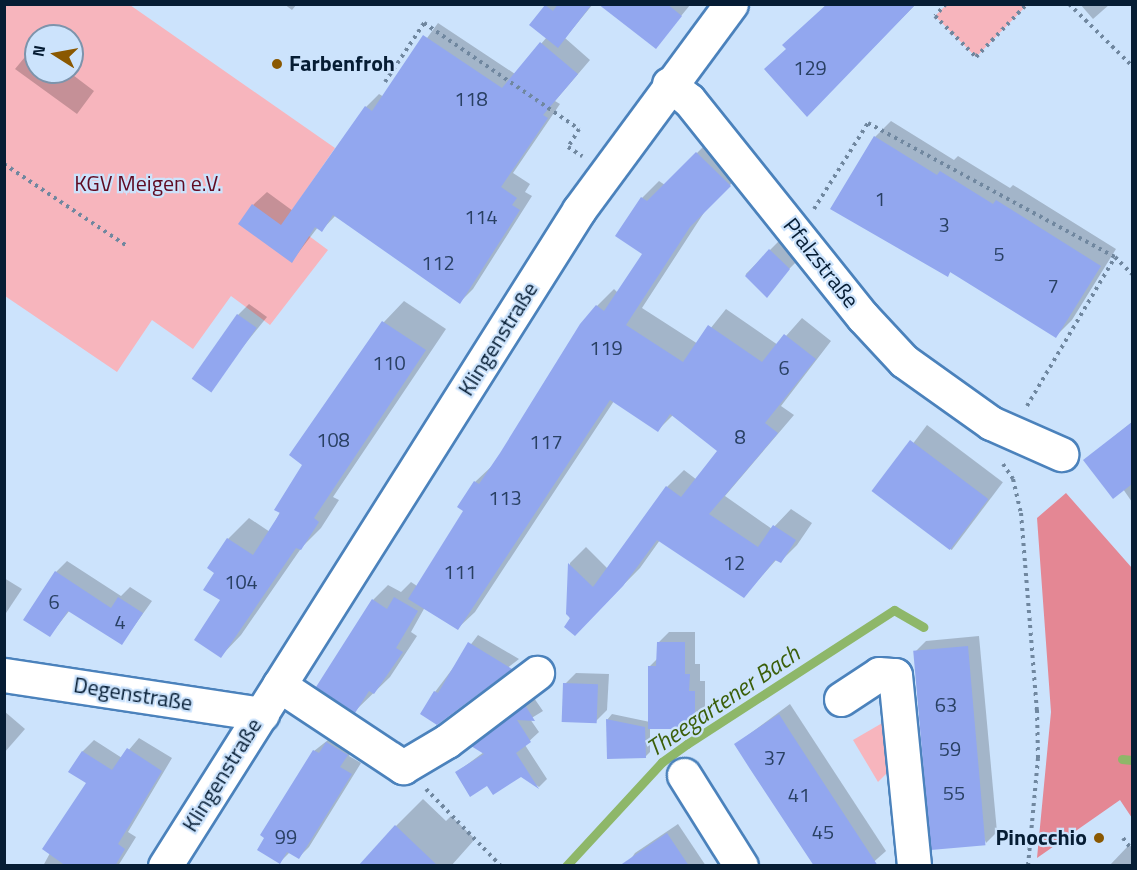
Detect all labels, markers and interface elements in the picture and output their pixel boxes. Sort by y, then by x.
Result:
north arrow [24,24,84,84]
text: N [25,43,51,59]
place label: Farbenfroh [289,51,395,77]
house number: 129 [793,55,827,79]
marker: Farbenfroh [270,57,284,71]
house number: 118 [454,86,488,110]
park label: KGV Meigen e.V. [74,171,222,197]
house number: 1 [874,186,886,210]
house number: 114 [464,204,498,228]
house number: 3 [938,212,950,236]
street label: Pfalzstraße [778,213,864,313]
house number: 5 [993,241,1005,265]
house number: 112 [421,250,455,274]
house number: 7 [1047,273,1059,297]
street label: Klingenstraße [453,277,543,401]
house number: 119 [589,335,623,359]
house number: 110 [372,350,406,374]
house number: 6 [778,355,790,379]
house number: 8 [734,424,746,448]
house number: 108 [316,427,350,451]
house number: 117 [529,429,563,453]
house number: 113 [488,485,522,509]
house number: 12 [723,550,745,574]
house number: 111 [443,559,477,583]
house number: 104 [224,569,258,593]
house number: 6 [48,589,60,613]
house number: 4 [114,609,126,633]
water label: Theegartener Bach [641,639,805,763]
street label: Degenstraße [72,672,194,716]
house number: 63 [935,692,957,716]
street label: Klingenstraße [177,713,267,837]
house number: 59 [939,736,961,760]
house number: 37 [764,745,786,769]
house number: 55 [943,780,965,804]
house number: 41 [788,782,810,806]
house number: 45 [812,819,834,843]
house number: 99 [275,824,297,848]
place label: Pinocchio [995,825,1087,851]
marker: Pinocchio [1092,831,1106,845]

